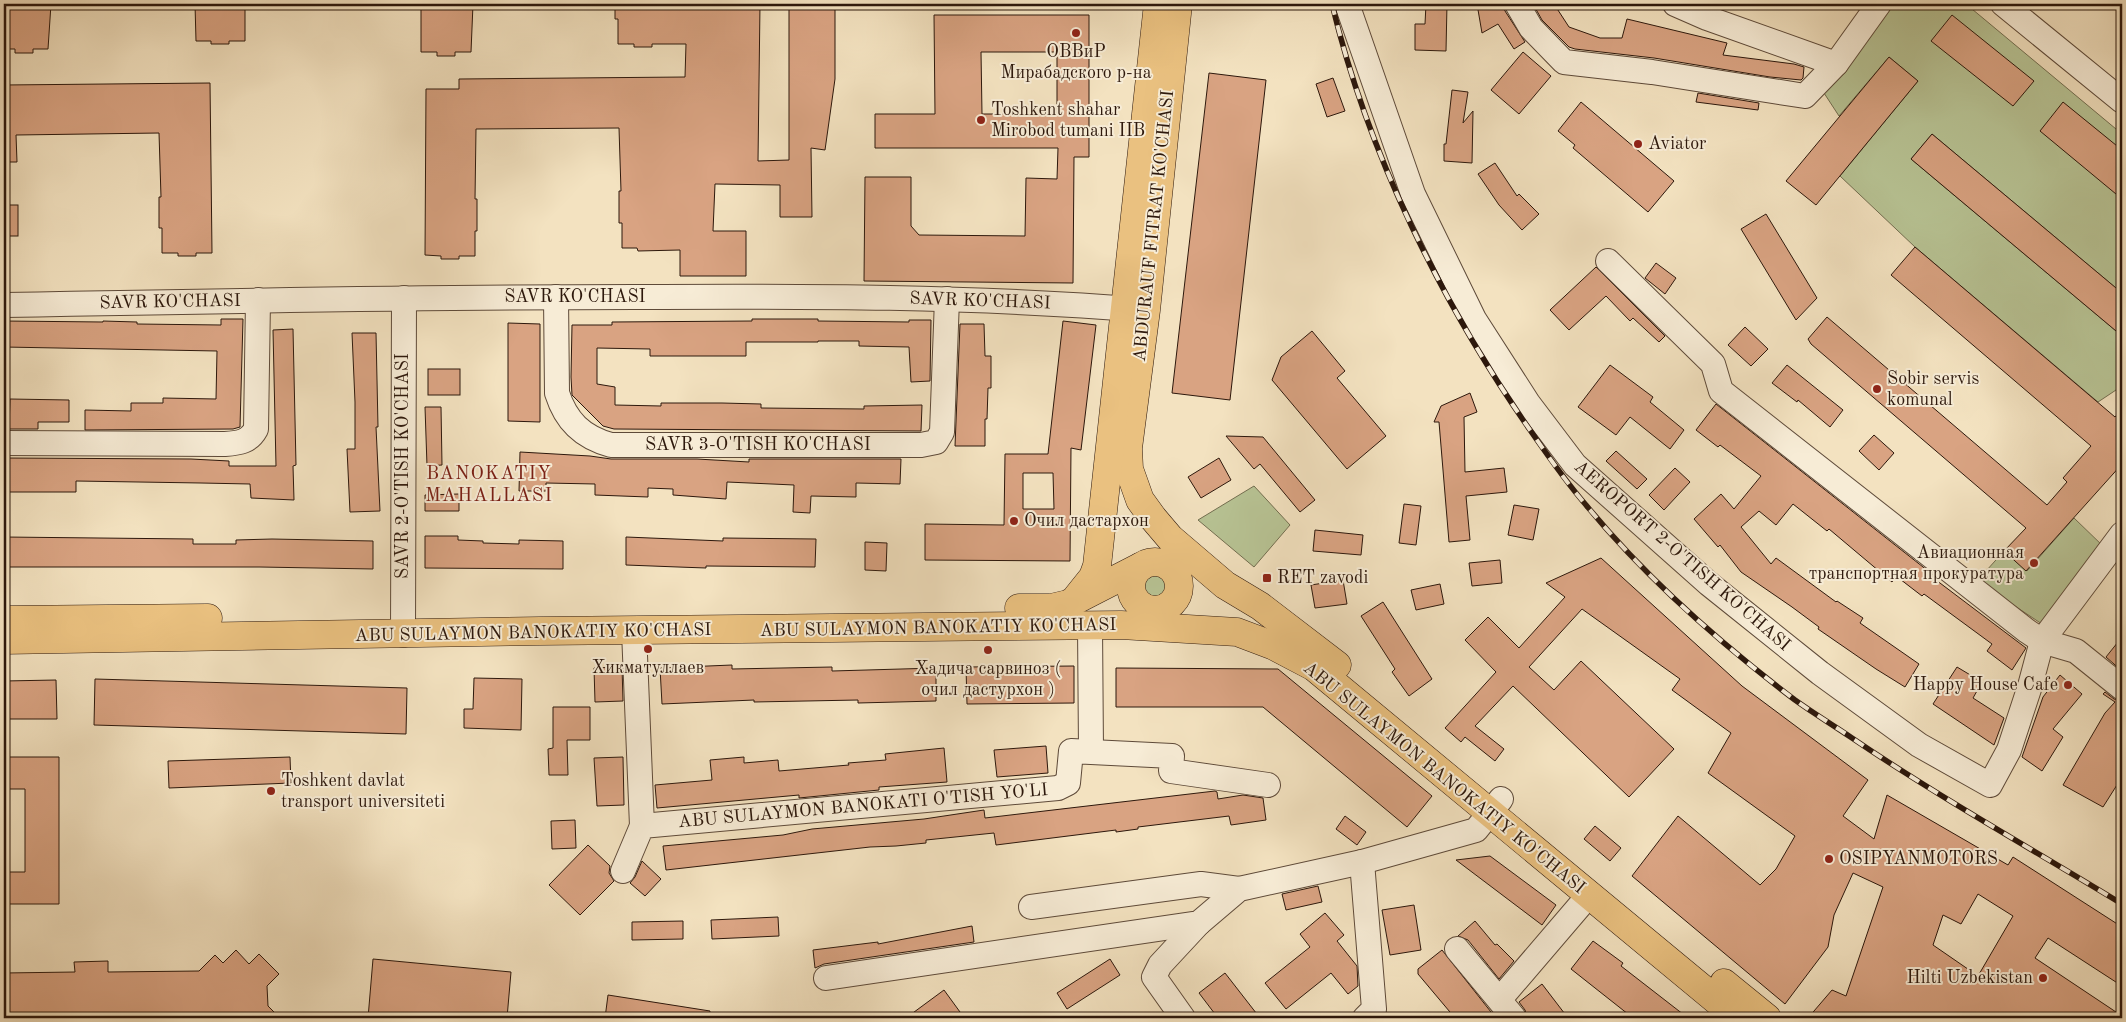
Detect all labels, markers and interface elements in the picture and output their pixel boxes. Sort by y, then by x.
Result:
marker: ОВВиР Мирабадского р-на [1070,27,1082,39]
place label: ОВВиР Мирабадского р-на [1000,43,1152,82]
street label: ABDURAUF FITRAT KO'CHASI [1131,89,1177,363]
place label: Toshkent shahar Mirobod tumani IIB [991,101,1145,140]
marker: Toshkent shahar Mirobod tumani IIB [975,114,987,126]
place label: Aviator [1648,135,1707,153]
marker: Aviator [1632,138,1644,150]
street label: SAVR KO'CHASI [504,288,646,306]
street label: SAVR KO'CHASI [909,290,1051,312]
street label: SAVR KO'CHASI [99,292,241,312]
street label: SAVR 2-O'TISH KO'CHASI [394,353,412,579]
place label: Sobir servis komunal [1887,370,1979,409]
marker: Sobir servis komunal [1871,383,1883,395]
street label: SAVR 3-O'TISH KO'CHASI [645,436,871,454]
street label: AEROPORT 2-O'TISH KO'CHASI [1571,457,1793,655]
district label: BANOKATIY MAHALLASI [425,465,553,506]
place label: Очил дастархон [1024,512,1149,530]
marker: Очил дастархон [1008,515,1020,527]
place label: Авиационная транспортная прокуратура [1809,544,2024,583]
marker: Авиационная транспортная прокуратура [2028,557,2040,569]
place label: RET zavodi [1277,569,1368,587]
marker: RET zavodi [1261,572,1273,584]
street label: ABU SULAYMON BANOKATIY KO'CHASI [759,616,1117,640]
street label: ABU SULAYMON BANOKATIY KO'CHASI [354,621,712,645]
marker: Хикматуллаев [642,643,654,655]
marker: Хадича сарвиноз ( очил дастурхон ) [982,644,994,656]
place label: Хикматуллаев [592,659,704,677]
place label: Хадича сарвиноз ( очил дастурхон ) [915,659,1061,699]
street label: ABU SULAYMON BANOKATIY KO'CHASI [1300,659,1588,897]
place label: Happy House Cafe [1913,676,2058,694]
marker: Happy House Cafe [2062,679,2074,691]
place label: Toshkent davlat transport universiteti [281,772,445,811]
street label: ABU SULAYMON BANOKATI O'TISH YO'LI [677,781,1049,831]
marker: Toshkent davlat transport universiteti [265,785,277,797]
place label: OSIPYANMOTORS [1839,850,1998,868]
marker: OSIPYANMOTORS [1823,853,1835,865]
place label: Hilti Uzbekistan [1906,969,2033,987]
marker: Hilti Uzbekistan [2037,972,2049,984]

